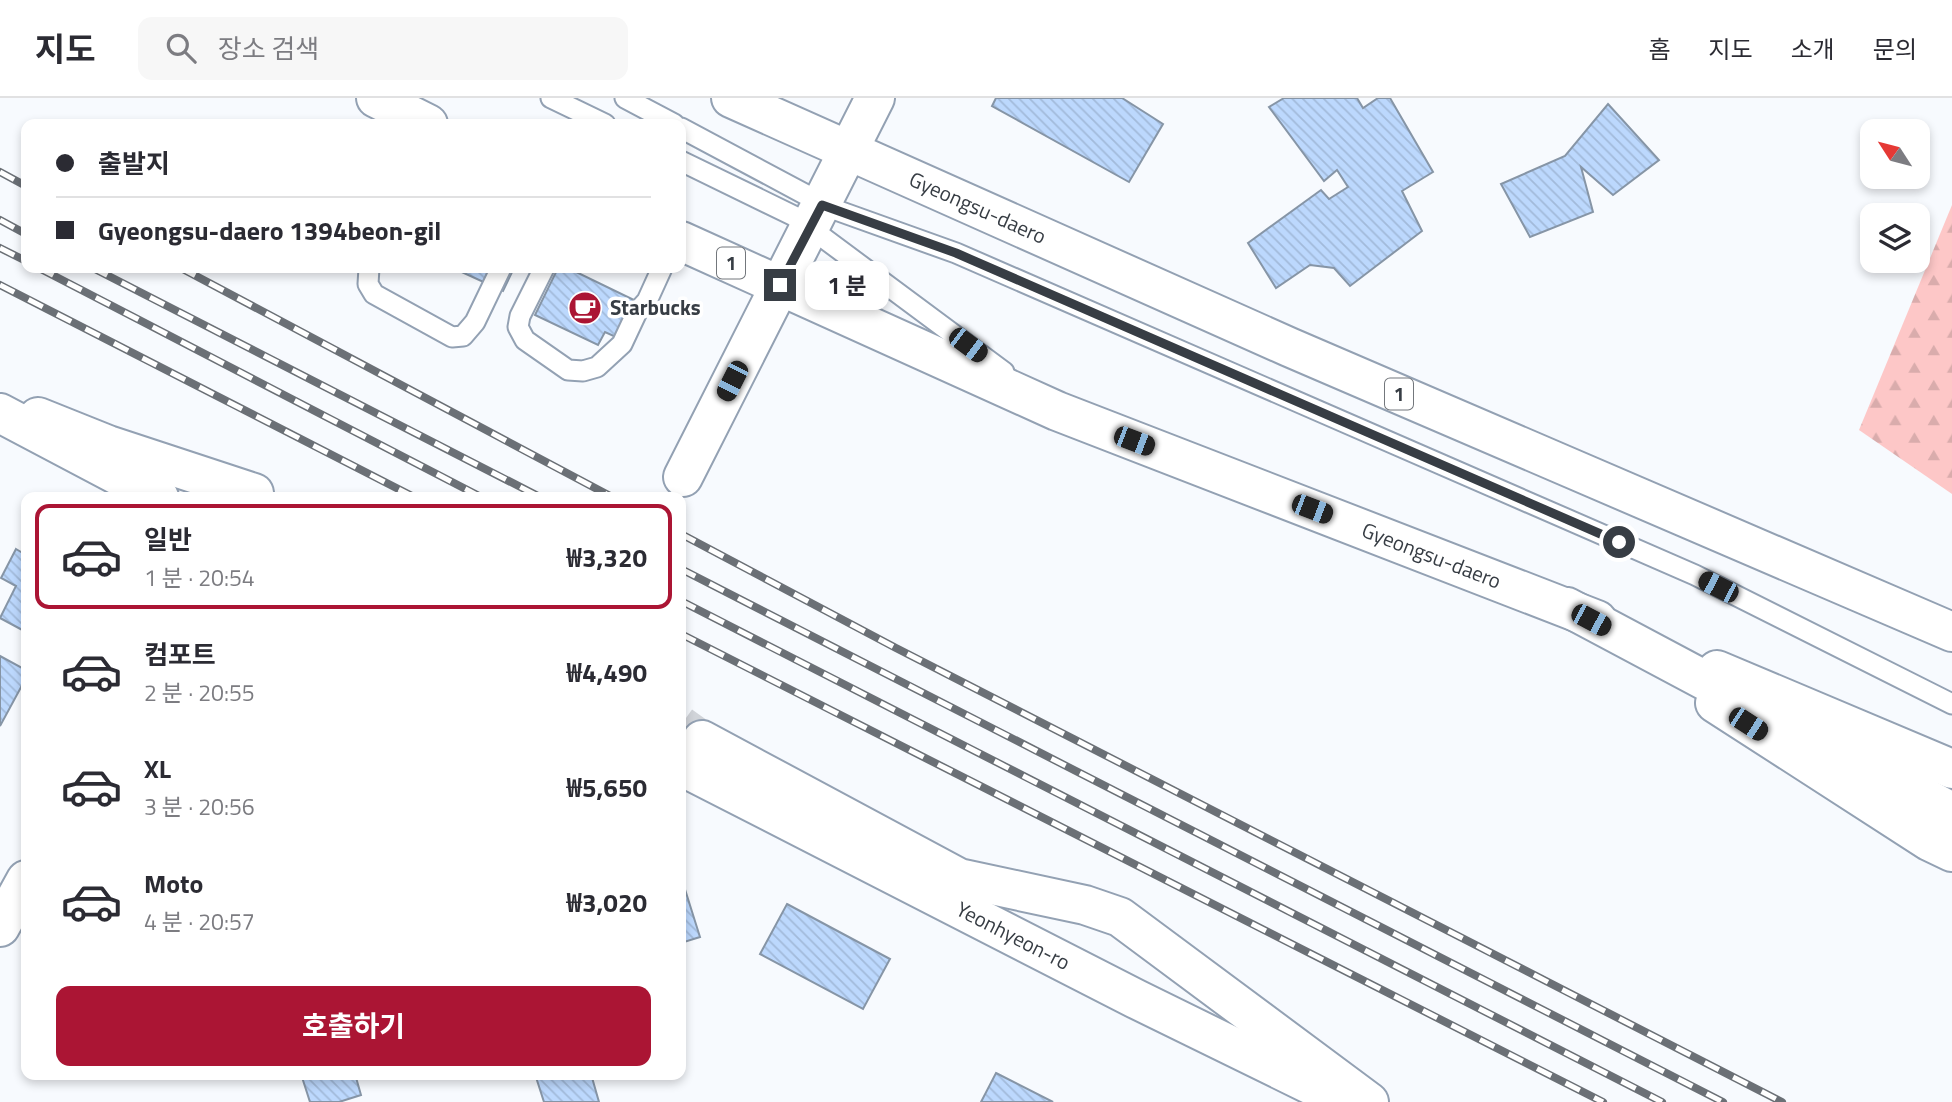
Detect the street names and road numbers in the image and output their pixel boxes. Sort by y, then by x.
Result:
street label: Gyeongsu-daero [904,163,1052,252]
road number: 1 [717,248,745,279]
road number: 1 [1385,378,1413,410]
street label: Gyeongsu-daero [1357,513,1506,596]
street label: Yeonhyeon-ro [951,893,1076,978]

